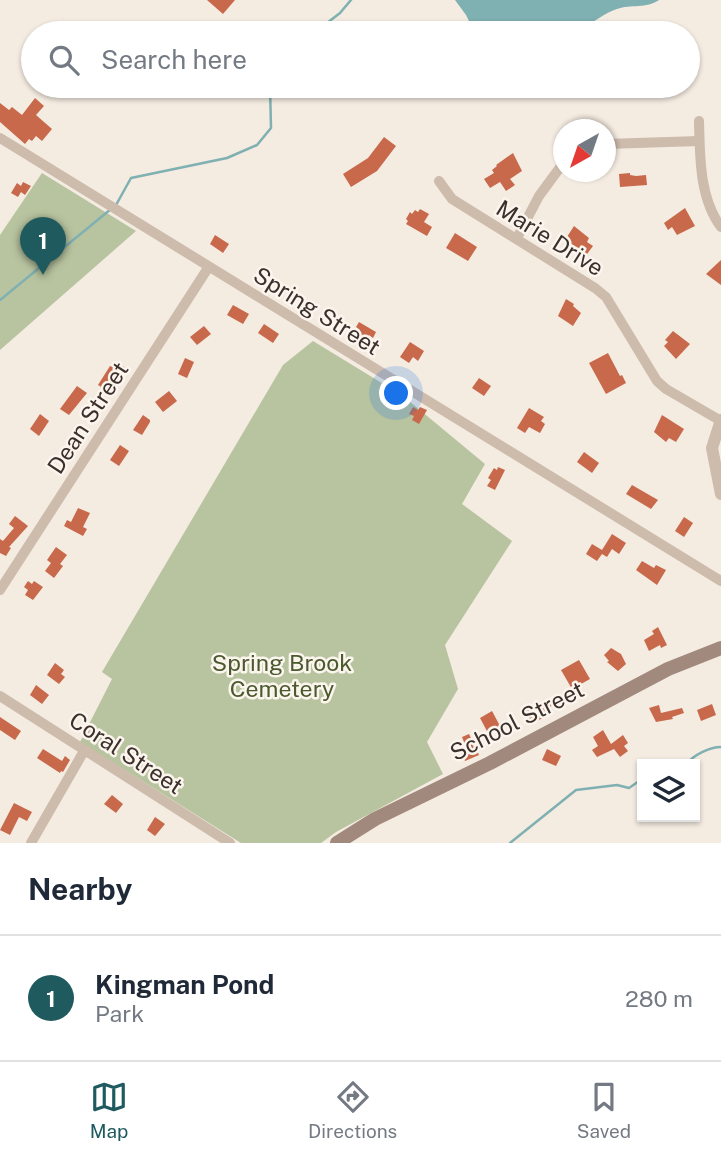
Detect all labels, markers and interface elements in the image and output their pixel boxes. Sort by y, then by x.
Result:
search box [21,21,700,98]
icon: search [45,41,83,79]
text: Search here [101,44,247,75]
north arrow [553,119,616,182]
street label: Marie Drive [492,194,609,281]
pin: 1 [20,217,66,275]
street label: Spring Street [249,261,386,360]
street label: Dean Street [42,357,134,479]
your location [379,376,413,410]
park label: Spring Brook Cemetery [212,649,352,702]
street label: School Street [445,675,588,766]
street label: Coral Street [64,706,188,799]
map controls [637,759,700,822]
button: layers [637,759,700,822]
text: Nearby [28,871,132,907]
text: Kingman Pond [95,969,274,1000]
text: 1 [46,985,56,1012]
text: 280 m [625,985,693,1012]
text: Park [95,1000,144,1027]
tab: Map [90,1078,128,1142]
tab: Directions [308,1078,397,1142]
tab: Saved [577,1078,631,1142]

